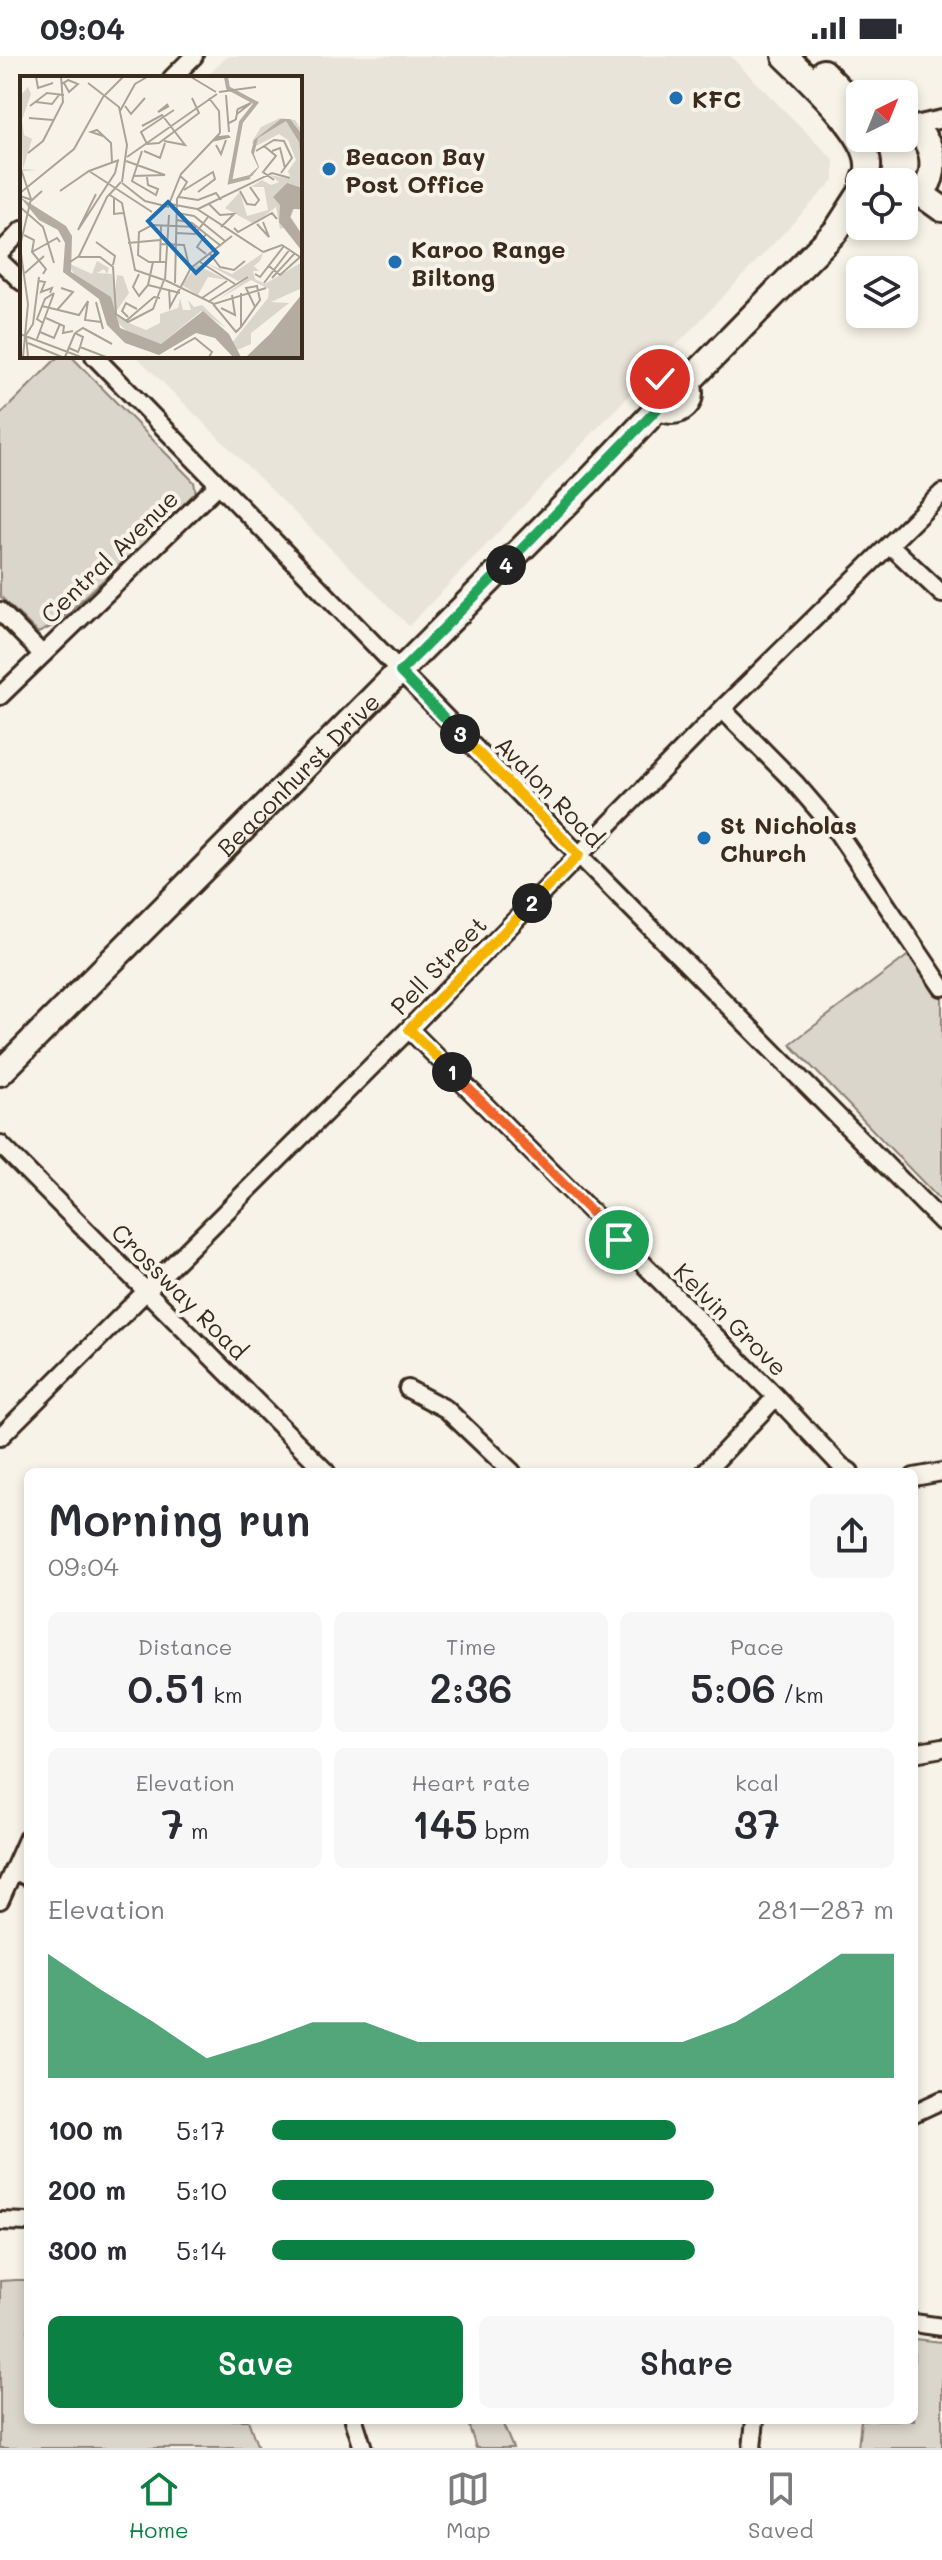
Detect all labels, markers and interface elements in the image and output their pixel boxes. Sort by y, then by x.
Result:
text: 09:04 [40,8,125,48]
inset map [20,76,302,358]
north arrow [846,80,918,152]
map controls [846,80,918,328]
place label: KFC [692,83,741,114]
marker: KFC [667,89,685,107]
place label: Beacon Bay Post Office [345,140,485,199]
marker: Beacon Bay Post Office [320,160,338,178]
button: locate [846,168,918,240]
place label: Karoo Range Biltong [411,233,566,292]
marker: Karoo Range Biltong [386,253,404,271]
button: layers [846,256,918,328]
pin [626,345,694,413]
icon: check [638,357,682,401]
street label: Central Avenue [34,482,184,630]
pin: 4 [486,545,526,585]
text: 4 [499,550,513,579]
street label: Beaconhurst Drive [210,685,386,862]
pin: 3 [440,714,480,754]
text: 3 [453,719,467,748]
street label: Avalon Road [489,729,611,853]
place label: St Nicholas Church [720,809,857,868]
marker: St Nicholas Church [695,829,713,847]
pin: 2 [512,883,552,923]
text: 2 [526,888,538,917]
street label: Pell Street [383,909,493,1021]
pin: 1 [432,1052,472,1092]
text: 1 [447,1057,457,1086]
pin [585,1206,653,1274]
street label: Crossway Road [105,1216,255,1366]
icon: arrive [597,1218,641,1262]
street label: Kelvin Grove [668,1256,794,1382]
text: Morning run [48,1490,311,1547]
button: share [810,1494,894,1578]
text: 09:04 [48,1549,119,1583]
text: Distance [138,1632,232,1661]
text: Time [446,1632,496,1661]
text: Pace [730,1632,784,1661]
text: 0.51 [128,1661,206,1713]
text: 2:36 [430,1661,512,1713]
text: 5:06 [690,1661,776,1713]
text: km [206,1680,242,1709]
text: /km [776,1680,824,1709]
text: Elevation [136,1768,234,1797]
text: Heart rate [412,1768,530,1797]
text: kcal [735,1768,779,1797]
text: 7 [162,1797,184,1849]
text: 145 [412,1797,478,1849]
text: 37 [734,1797,780,1849]
text: m [184,1816,208,1845]
text: bpm [478,1816,530,1845]
text: Elevation [48,1892,165,1926]
text: 281–287 m [757,1892,894,1926]
text: 100 m [48,2113,123,2147]
text: 5:17 [176,2113,225,2147]
text: 200 m [48,2173,126,2207]
text: 5:10 [176,2173,227,2207]
text: 300 m [48,2233,127,2267]
text: 5:14 [176,2233,226,2267]
button: Save [48,2316,463,2408]
button: Share [479,2316,894,2408]
tab: Home [129,2467,189,2544]
tab: Map [446,2467,491,2544]
tab: Saved [748,2467,813,2544]

